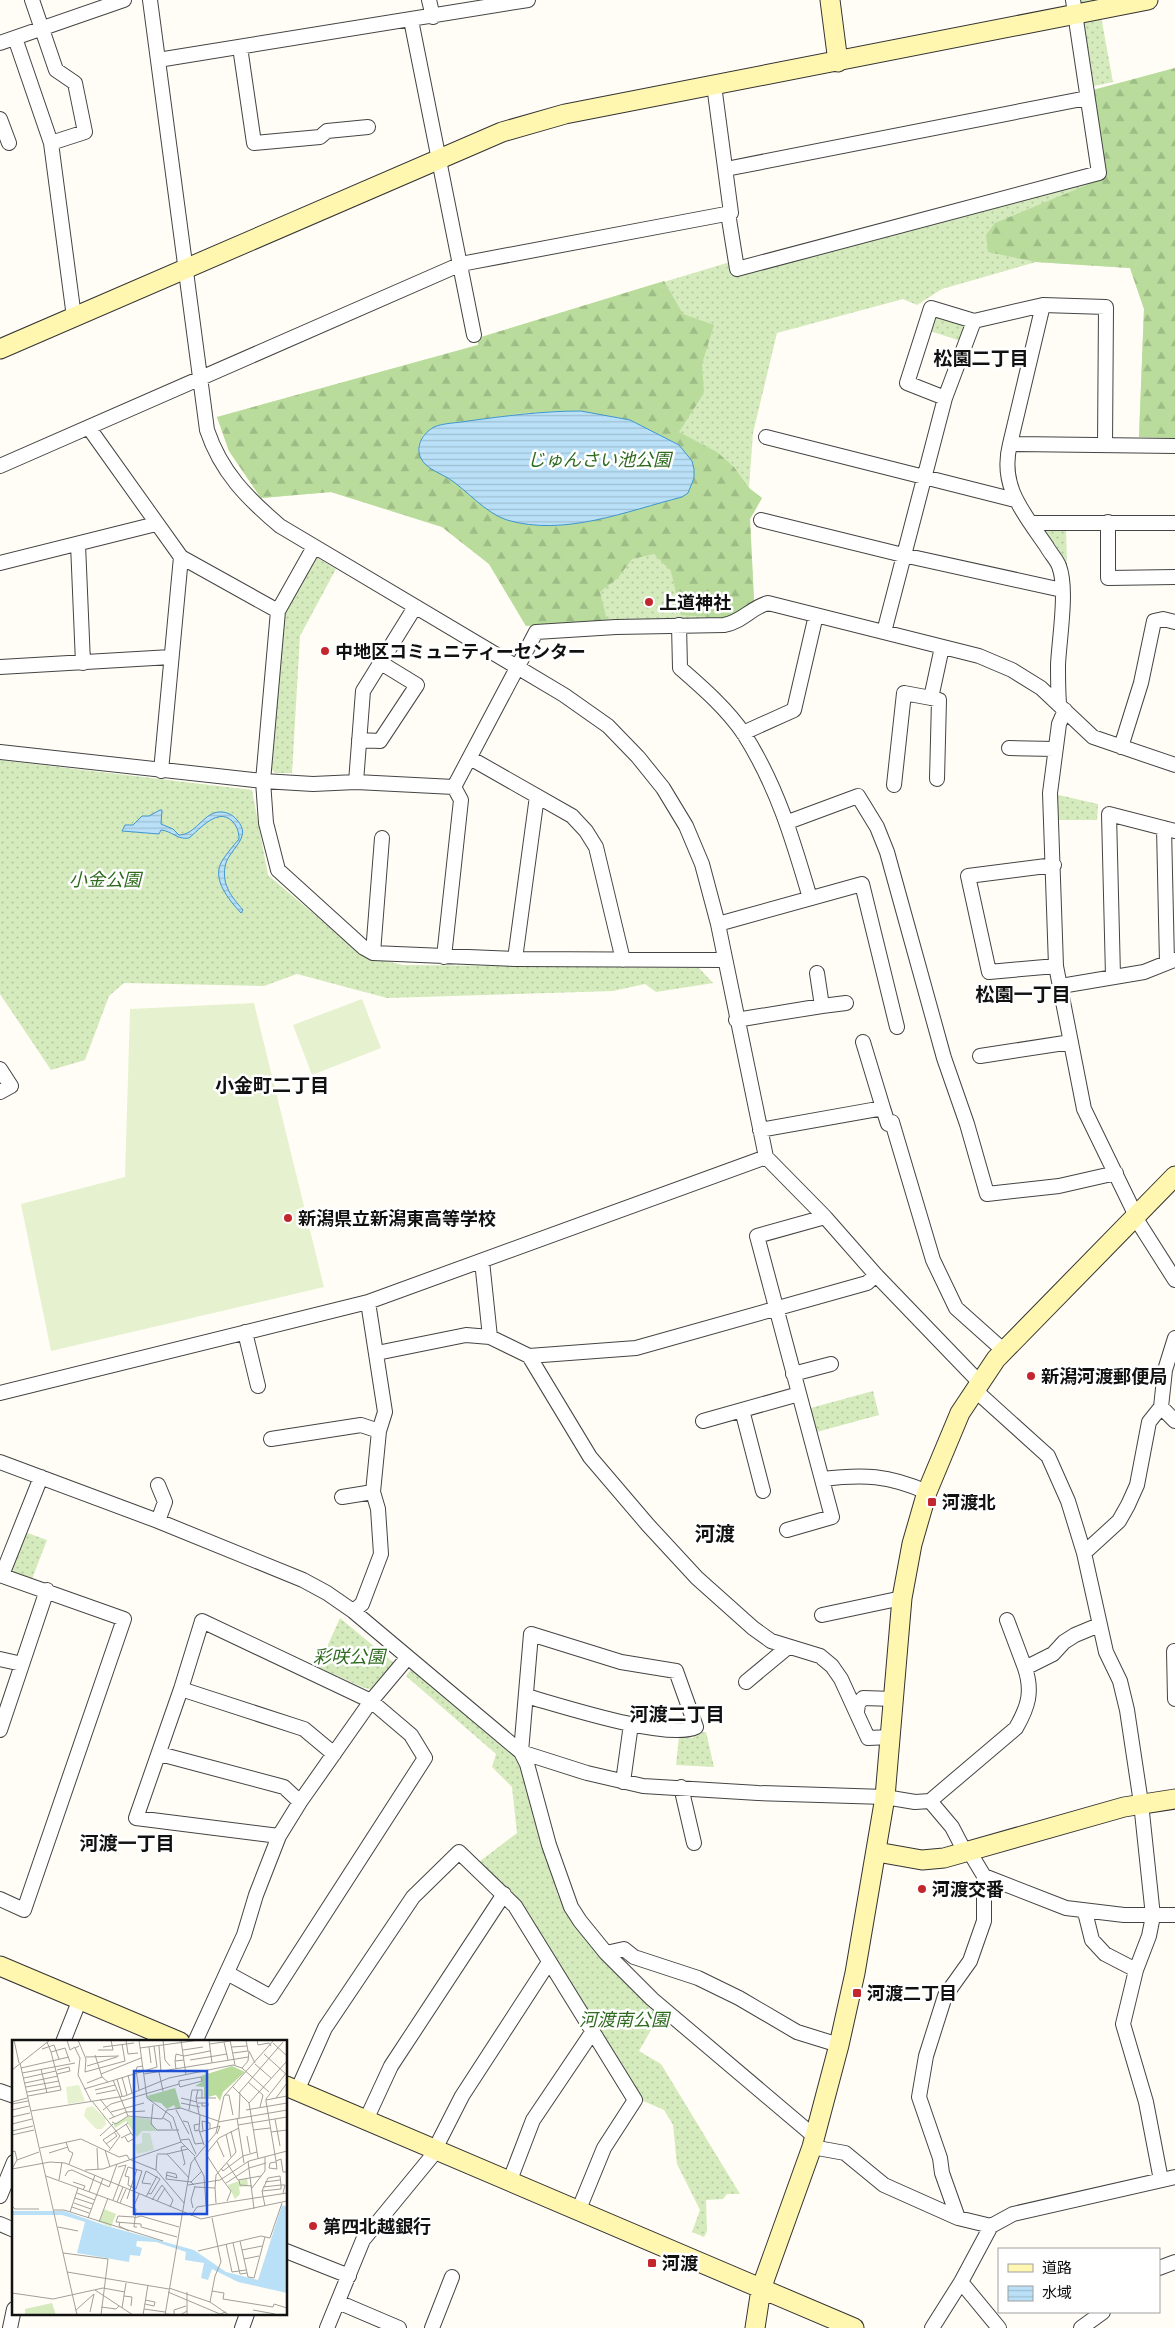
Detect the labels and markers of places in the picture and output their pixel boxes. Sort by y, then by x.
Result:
place label: 上道神社 [659,590,731,615]
marker: 上道神社 [643,596,655,608]
place label: 中地区コミュニティーセンター [335,639,586,664]
marker: 中地区コミュニティーセンター [319,645,331,657]
place label: 新潟県立新潟東高等学校 [298,1206,496,1231]
marker: 新潟県立新潟東高等学校 [282,1212,294,1224]
place label: 新潟河渡郵便局 [1041,1364,1167,1389]
marker: 新潟河渡郵便局 [1025,1370,1037,1382]
place label: 河渡北 [942,1490,996,1515]
marker: 河渡北 [926,1496,938,1508]
place label: 河渡交番 [932,1877,1004,1902]
marker: 河渡交番 [916,1883,928,1895]
place label: 河渡二丁目 [867,1981,957,2006]
marker: 河渡二丁目 [851,1987,863,1999]
place label: 第四北越銀行 [323,2214,431,2239]
marker: 第四北越銀行 [307,2220,319,2232]
place label: 河渡 [662,2251,698,2276]
marker: 河渡 [646,2257,658,2269]

